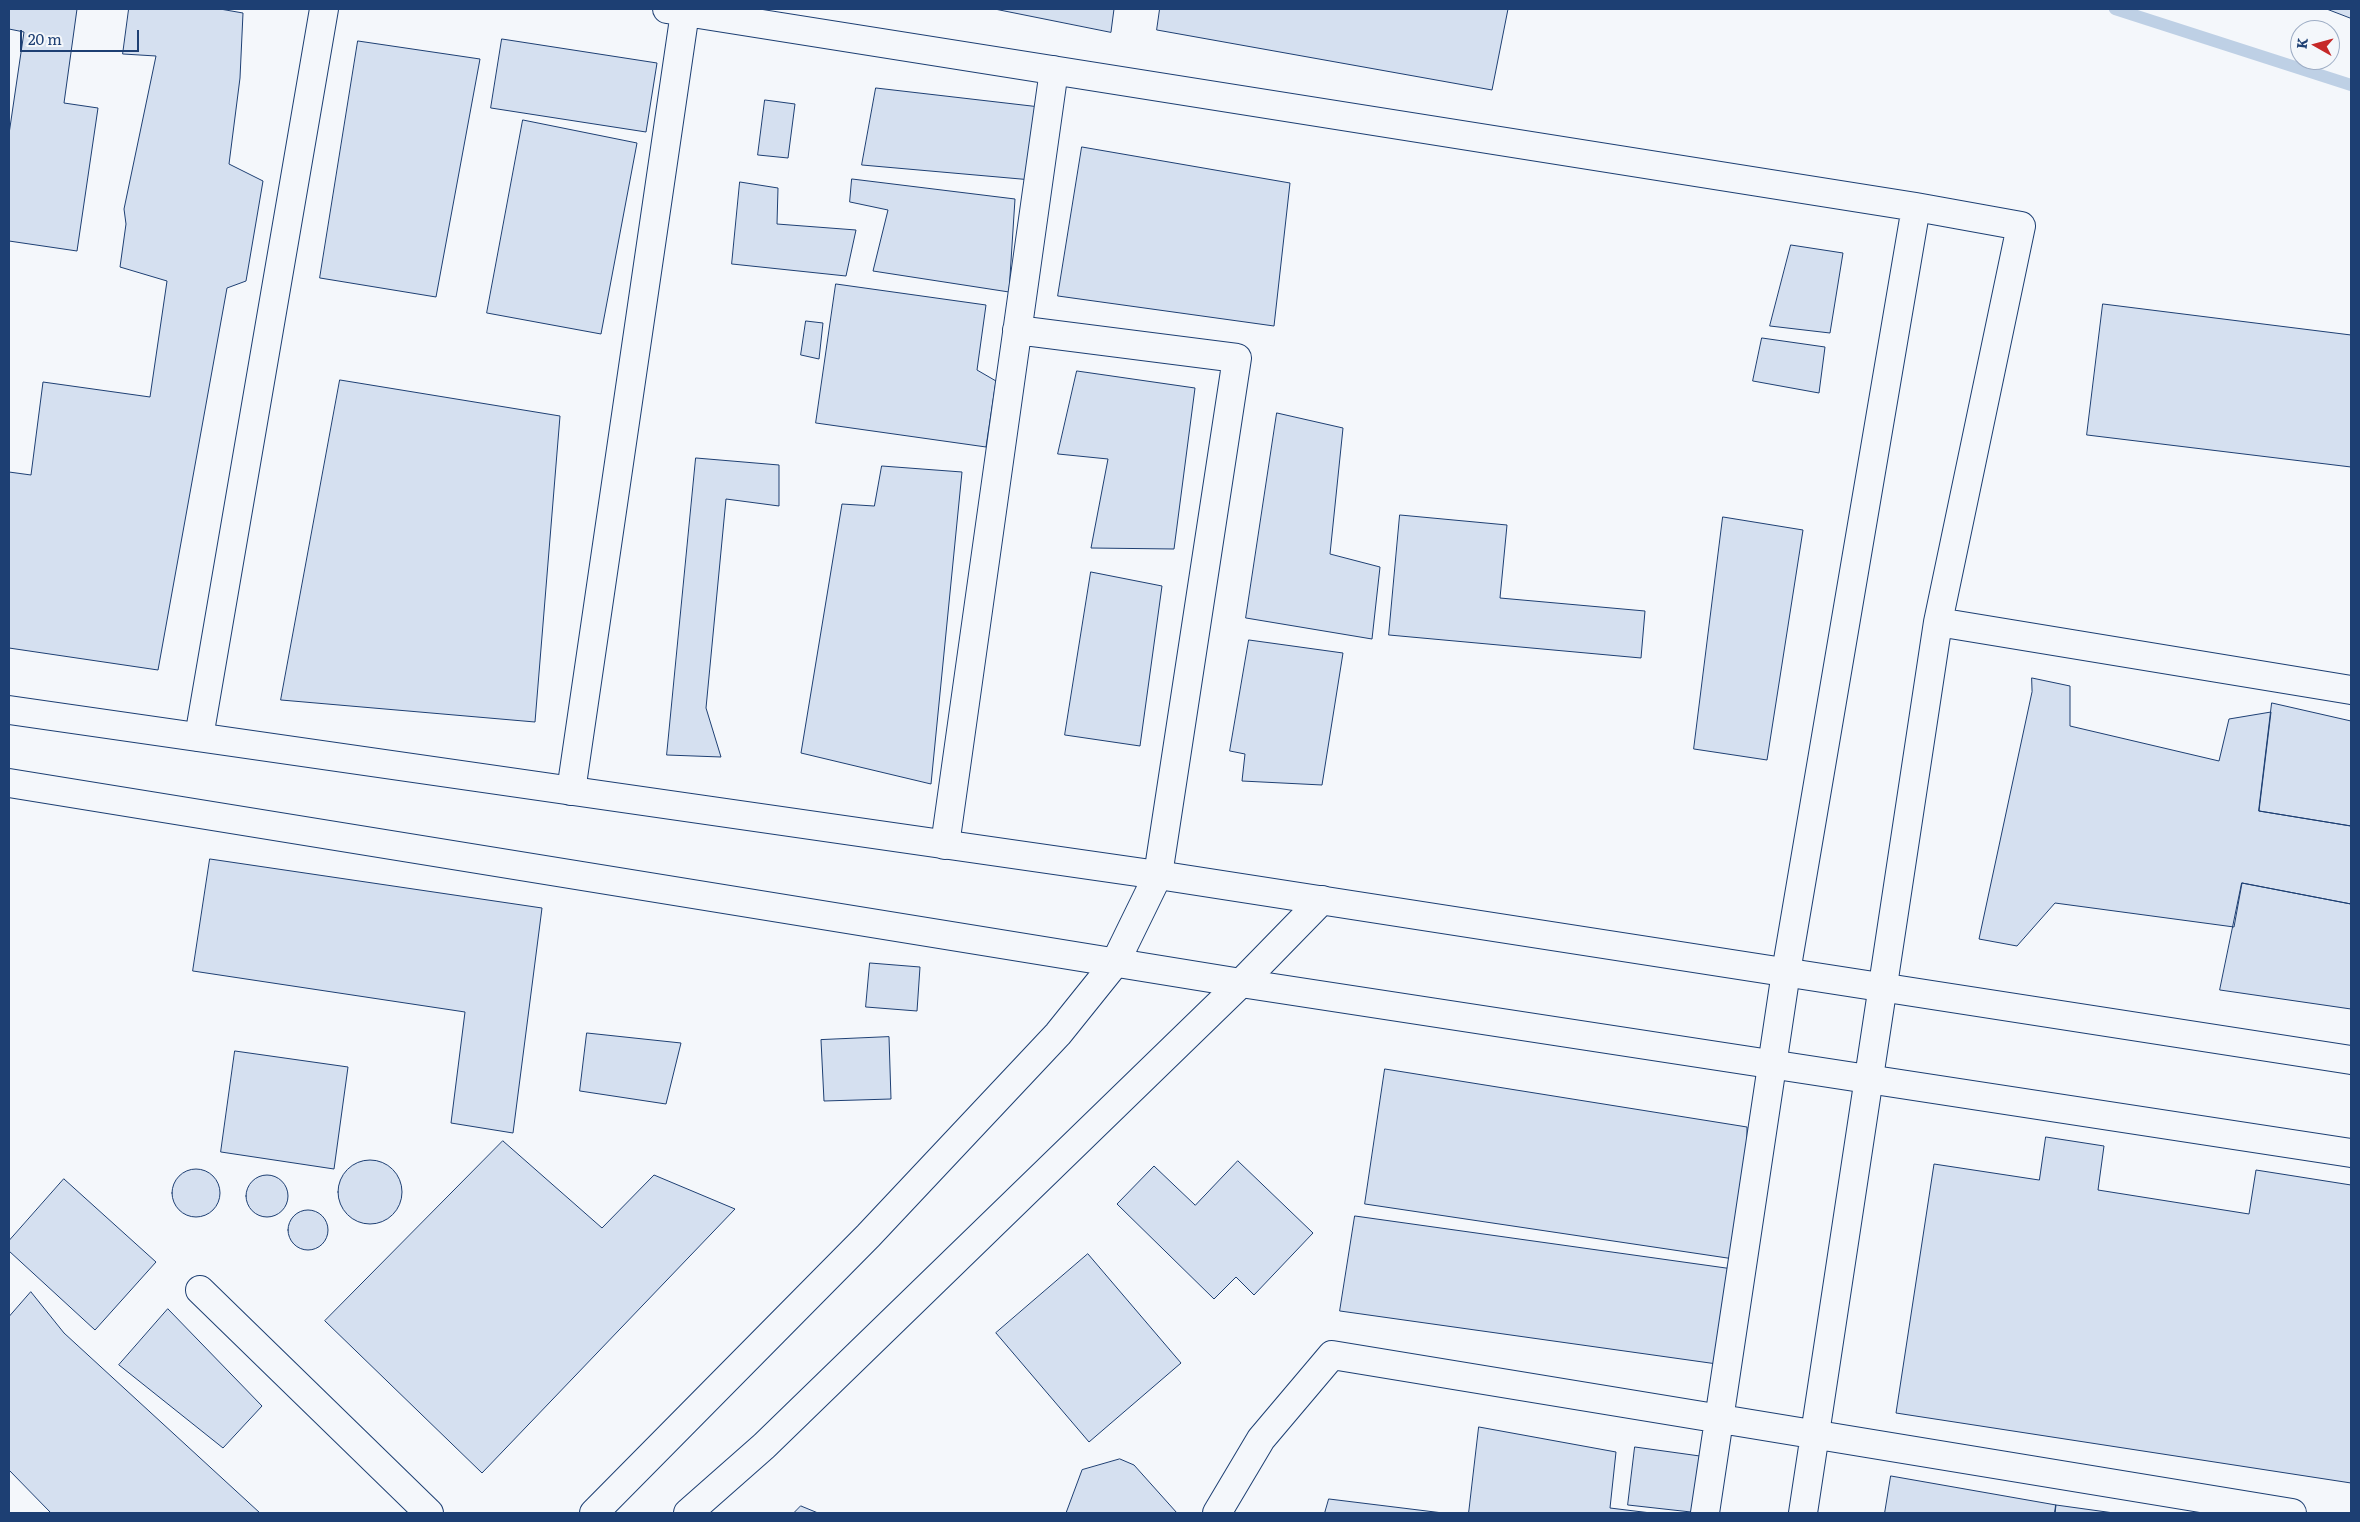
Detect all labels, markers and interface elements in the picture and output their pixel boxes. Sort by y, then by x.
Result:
scale bar [22,20,141,52]
north arrow [2290,20,2340,70]
text: 20 m [28,27,62,50]
text: K [2291,37,2312,50]

